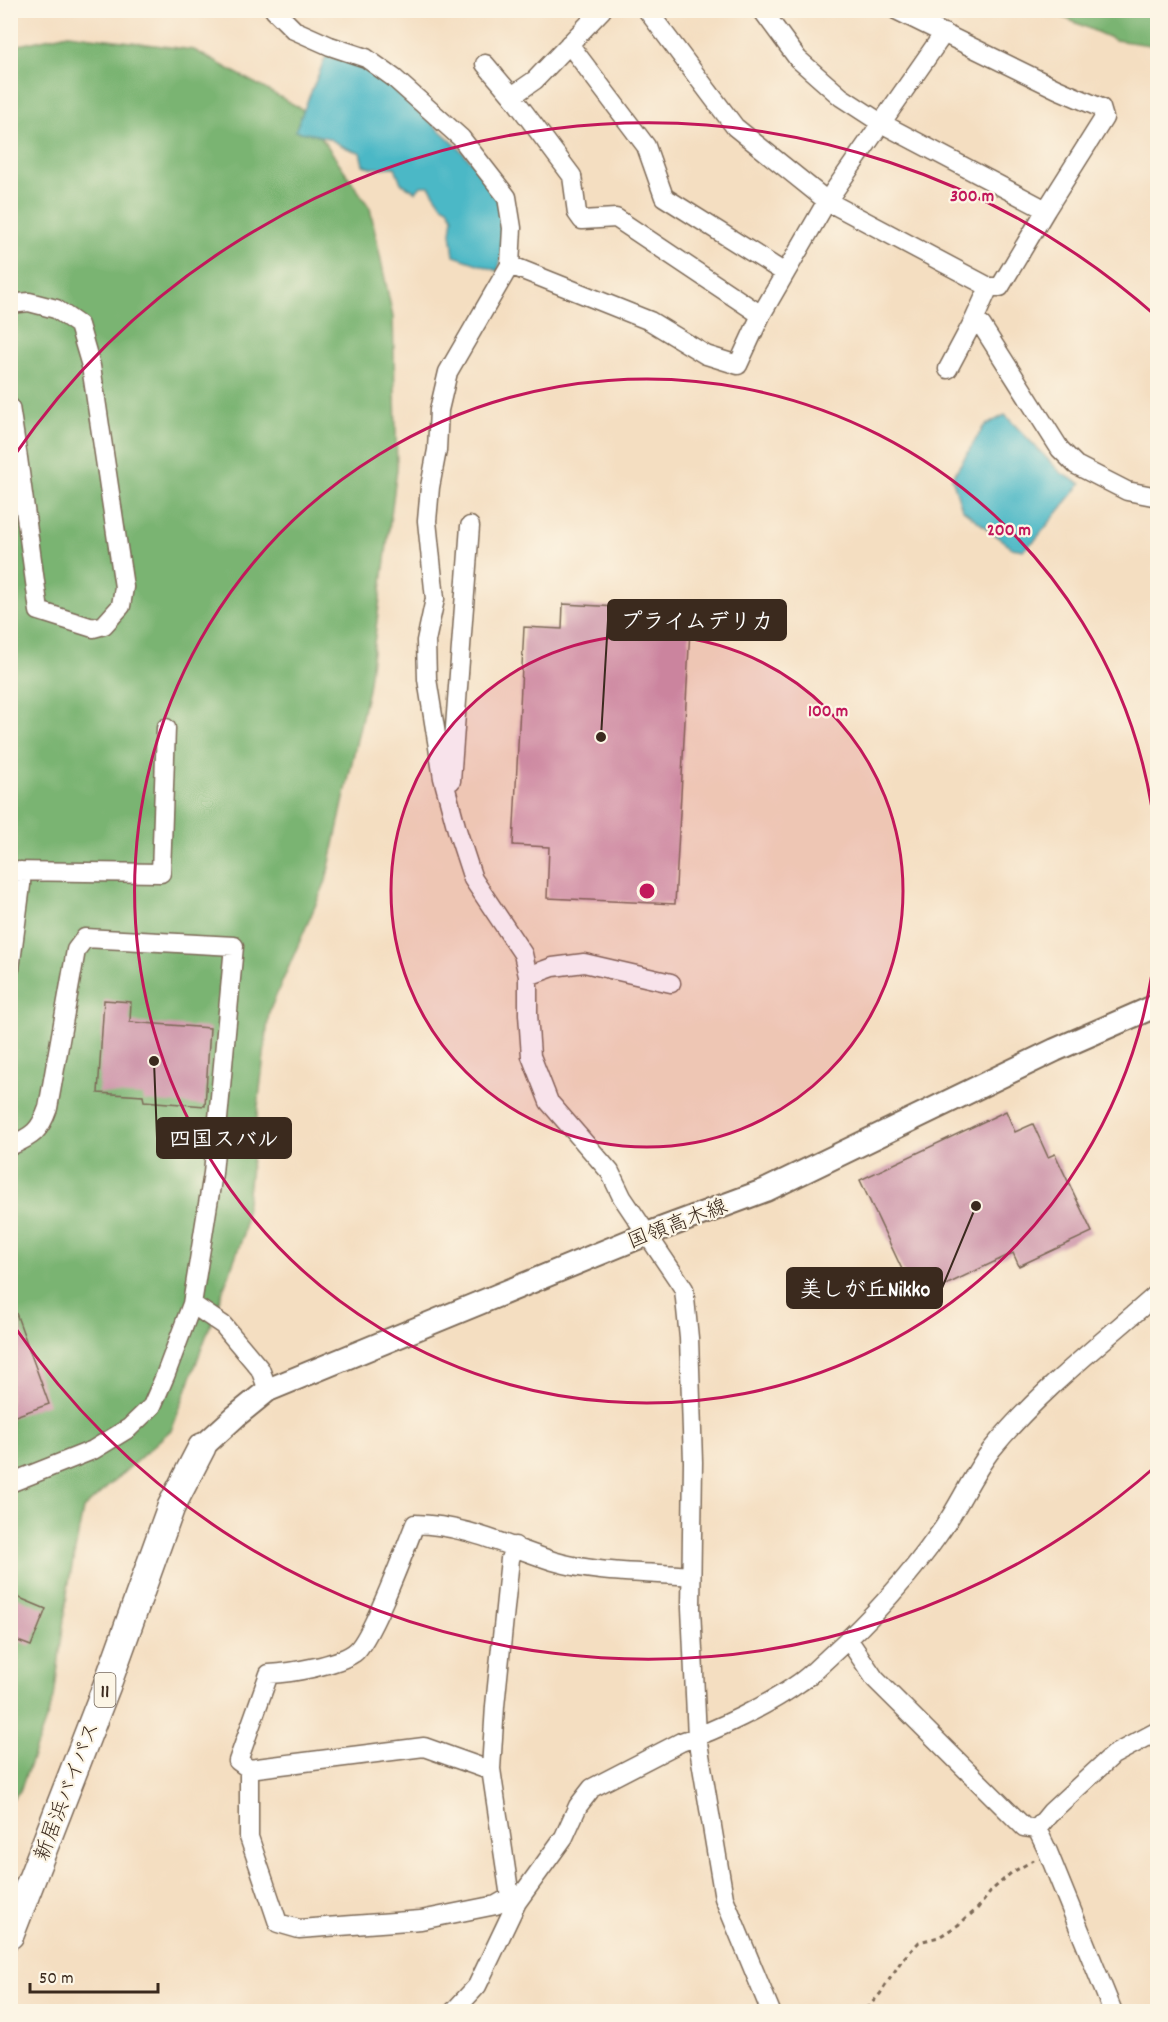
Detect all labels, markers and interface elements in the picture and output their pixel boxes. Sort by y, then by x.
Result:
text: 300 m [950,185,994,210]
text: 200 m [987,519,1031,544]
callout: プライムデリカ [608,600,786,640]
text: プライムデリカ [620,608,774,639]
text: 100 m [808,700,848,725]
centre of rings [637,881,657,901]
callout: 四国スバル [157,1118,291,1158]
text: 四国スバル [169,1126,279,1157]
street label: 国領高木線 [624,1193,732,1259]
callout: 美しが丘Nikko [787,1268,942,1308]
text: 美しが丘Nikko [800,1276,931,1307]
road number: 11 [94,1673,116,1707]
street label: 新居浜バイパス [29,1718,109,1866]
scale bar [30,1956,158,1994]
text: 50 m [39,1967,74,1992]

